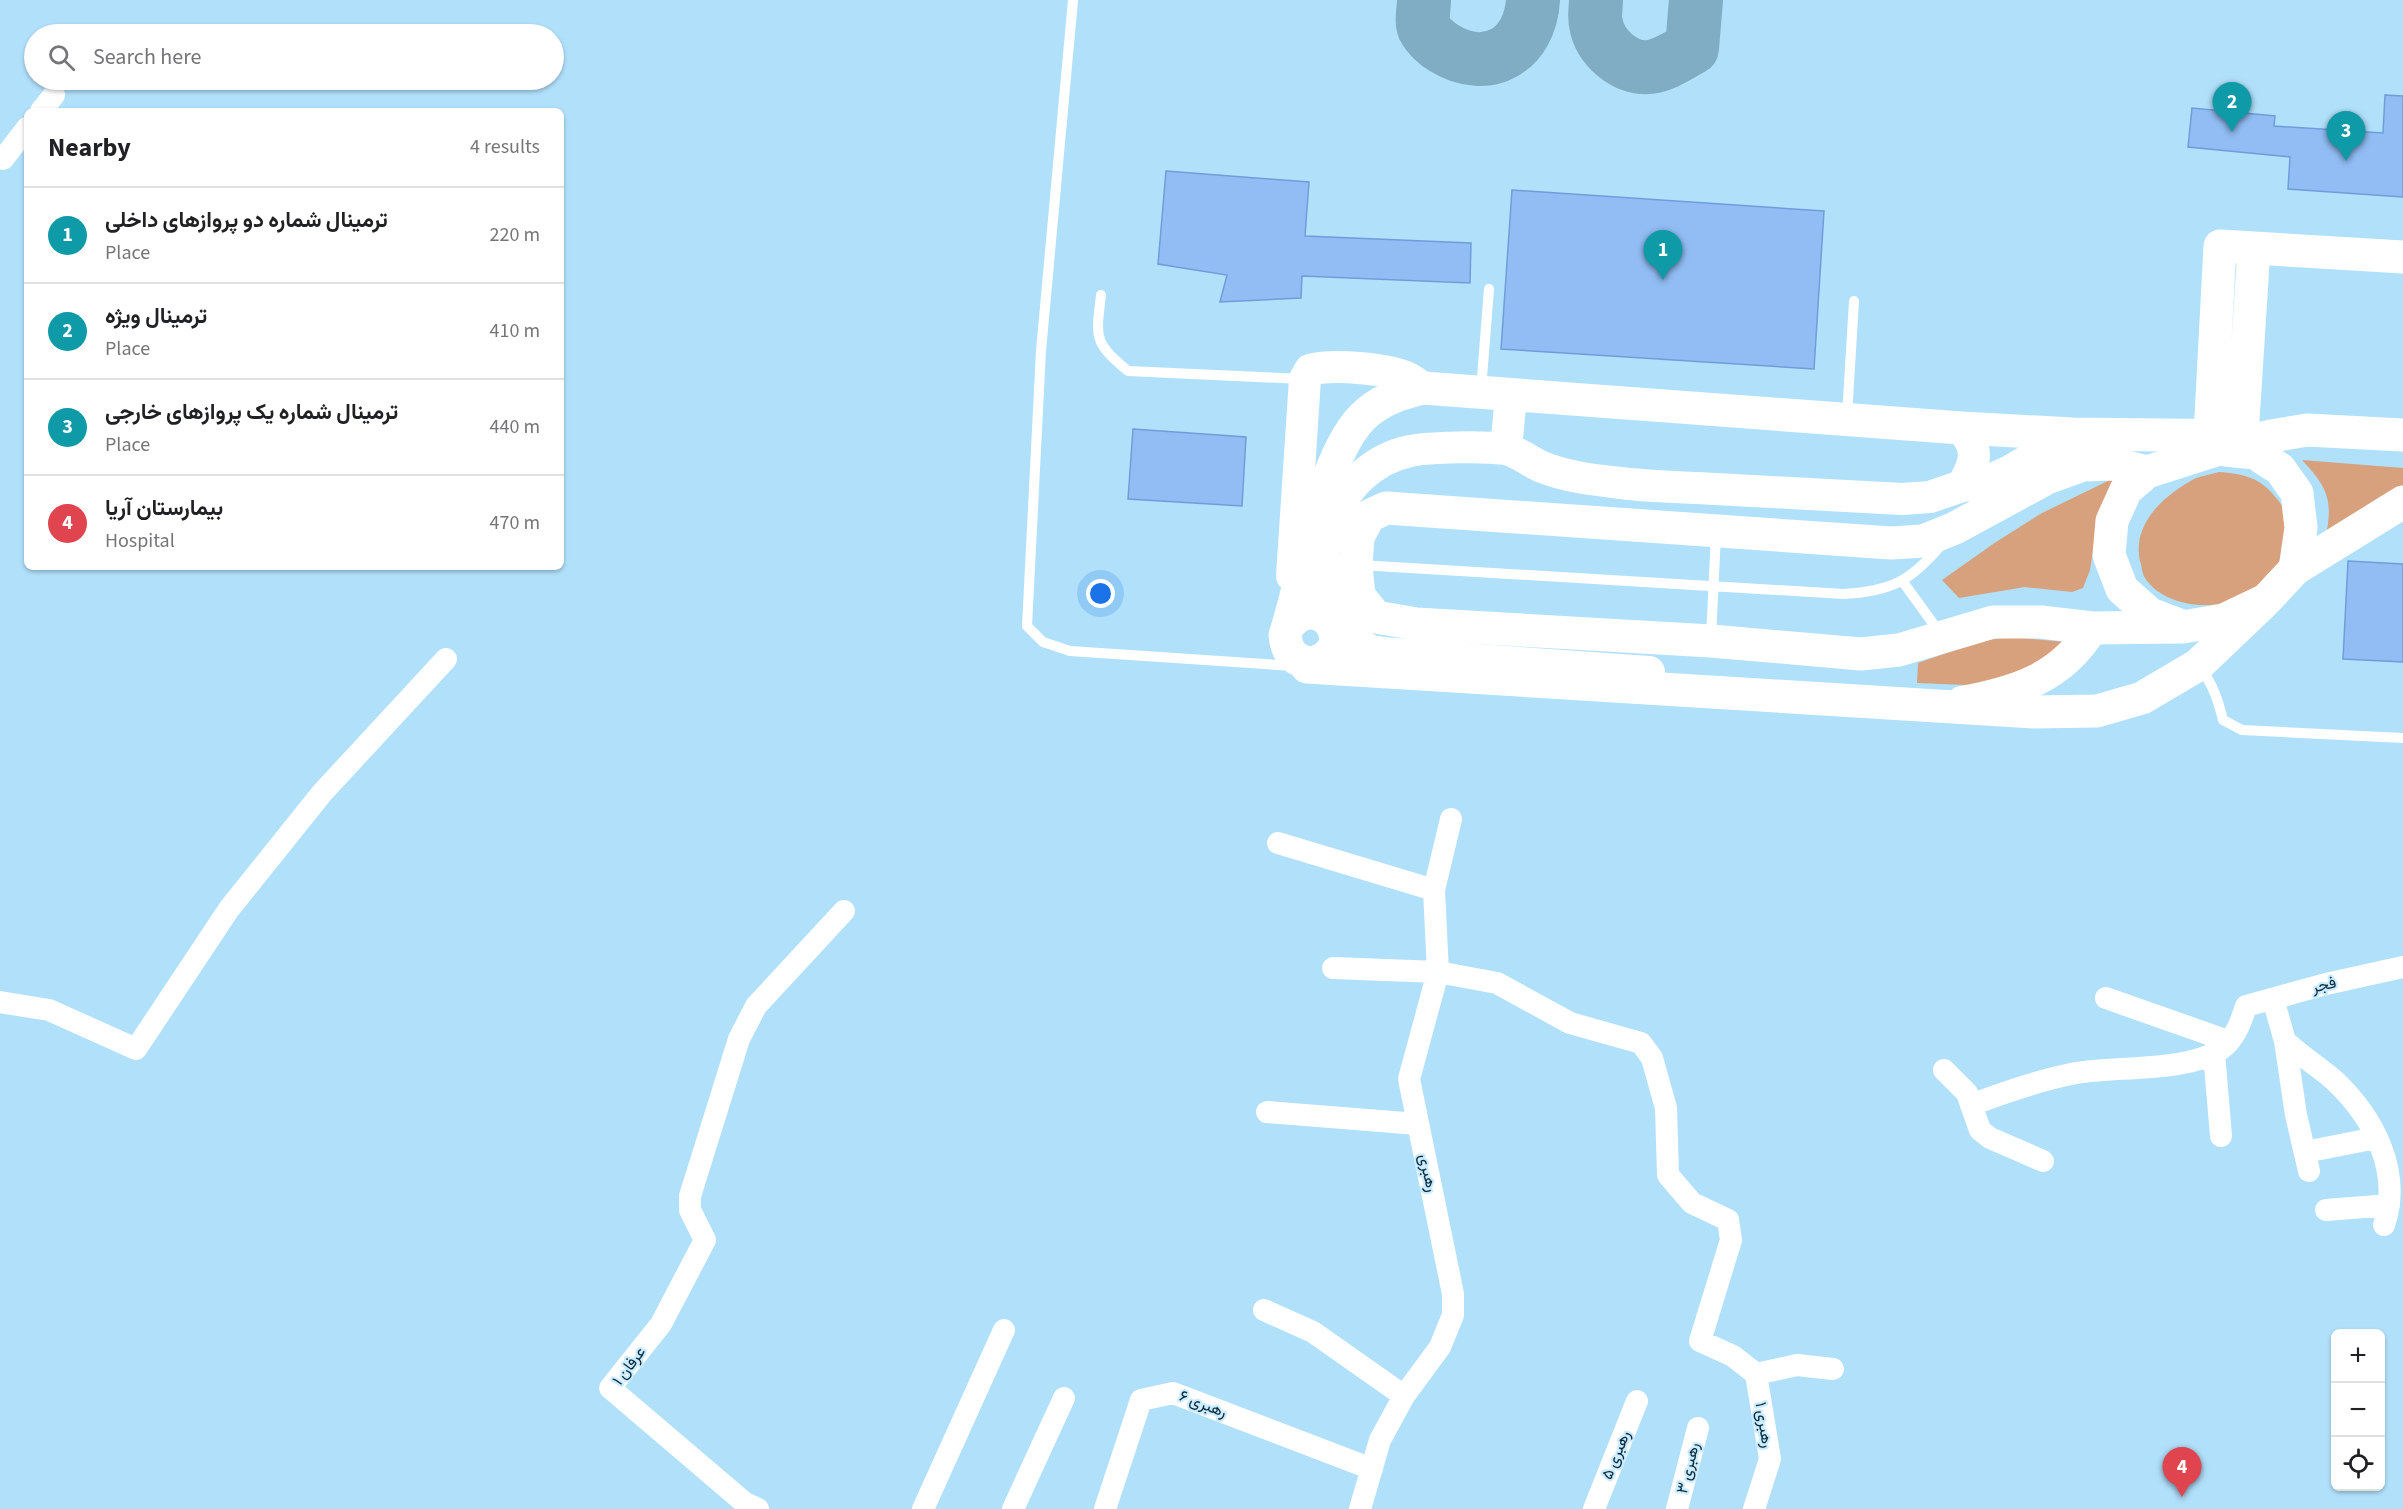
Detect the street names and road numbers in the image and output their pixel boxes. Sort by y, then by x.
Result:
street label: فجر [2309,971,2339,999]
street label: رهبری [1413,1152,1443,1194]
street label: عرفان ۱ [607,1342,651,1390]
street label: رهبری ۶ [1176,1385,1230,1423]
street label: رهبری ۱ [1750,1400,1778,1450]
street label: رهبری ۵ [1596,1427,1636,1483]
street label: رهبری ۳ [1671,1440,1705,1496]

